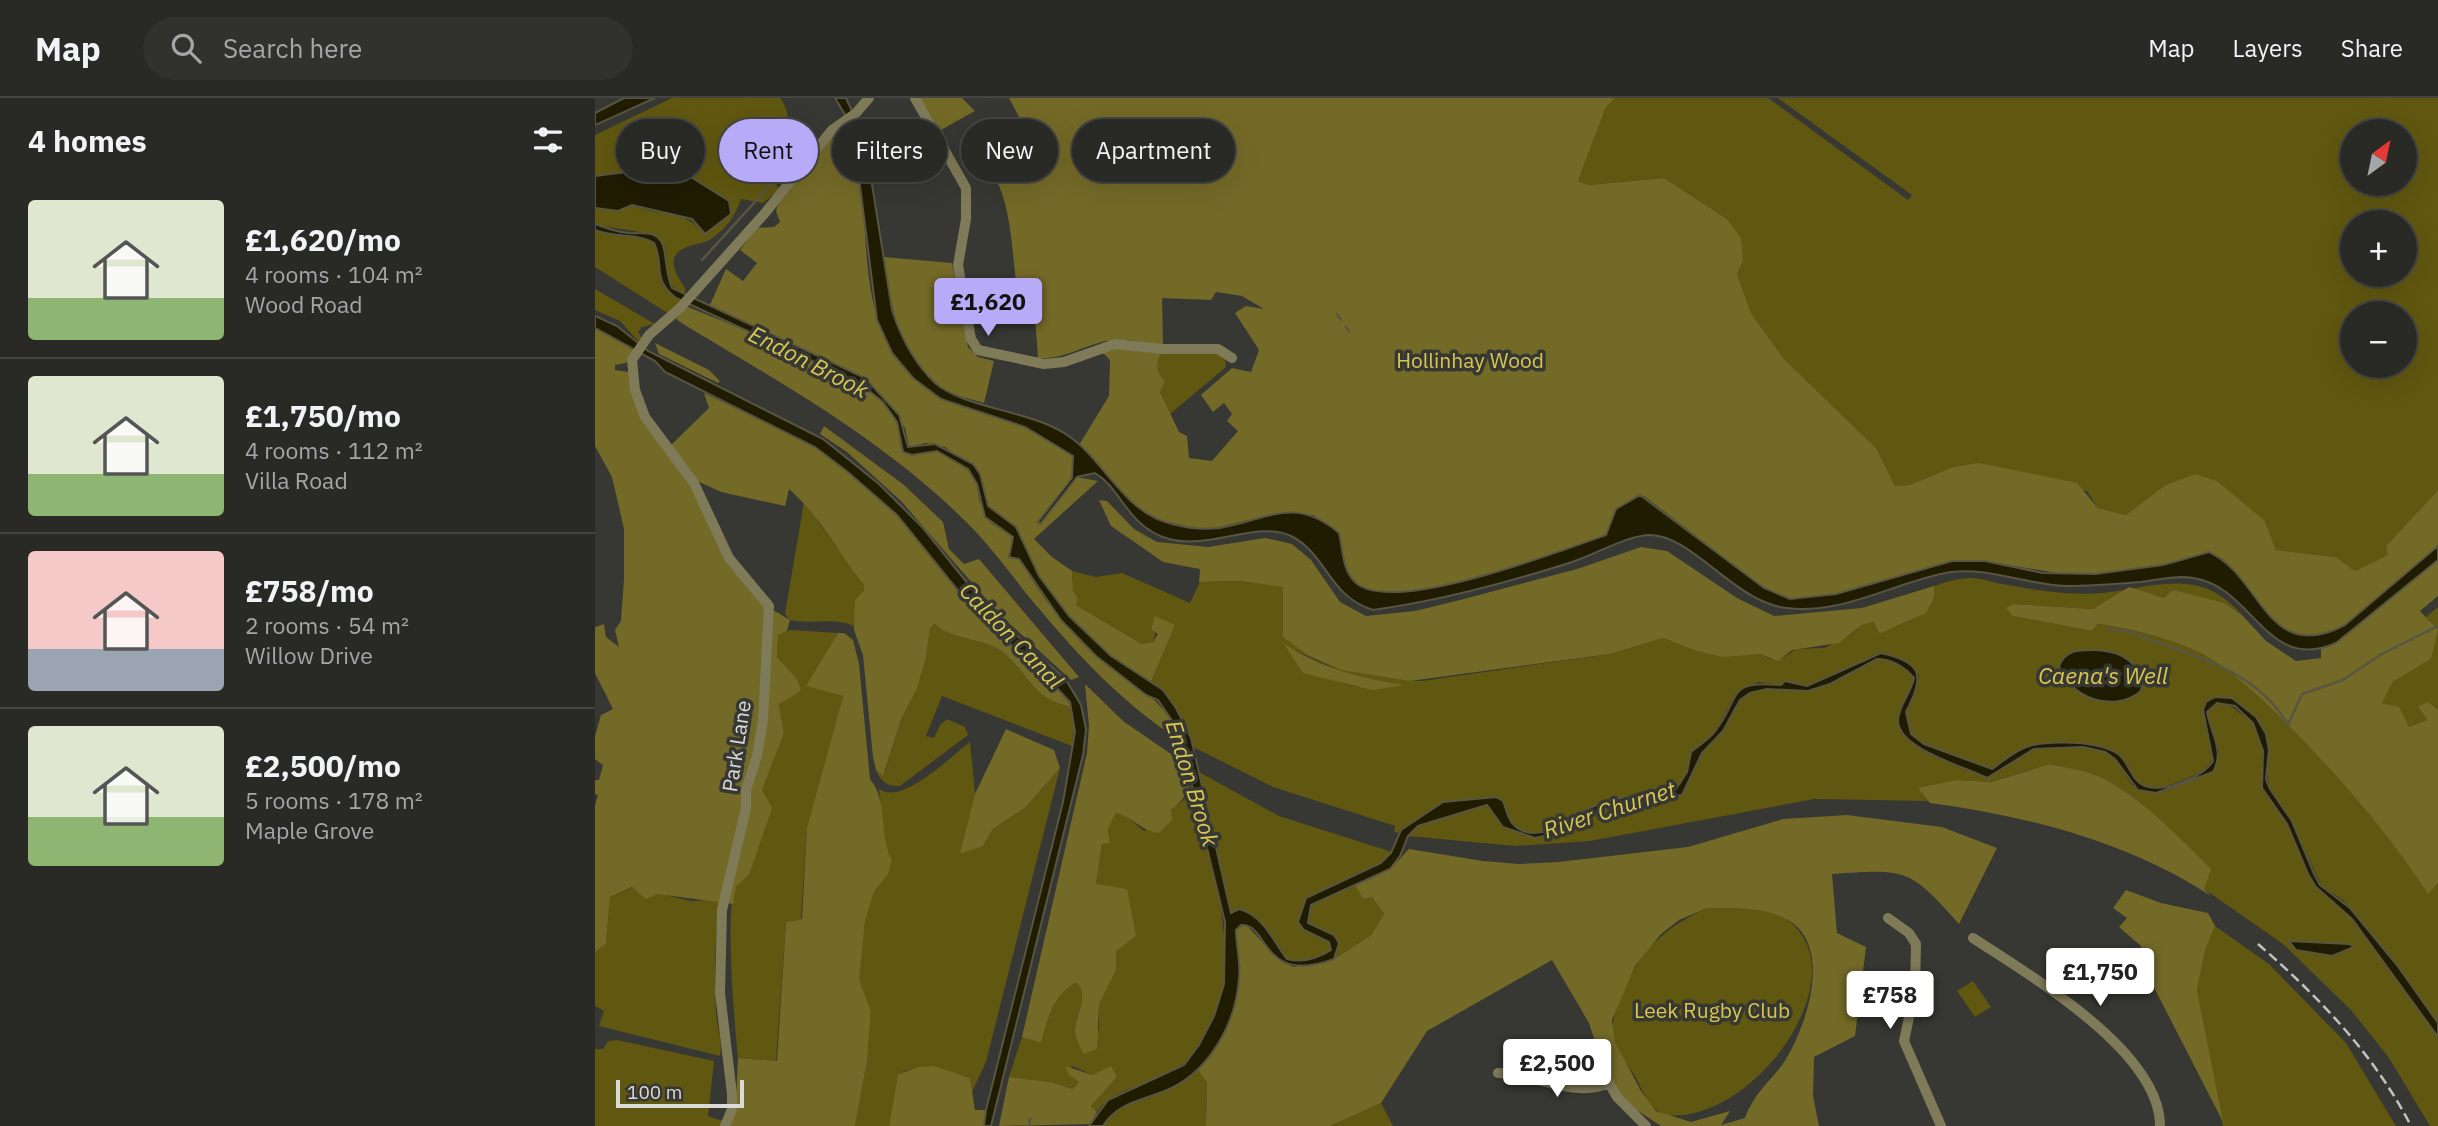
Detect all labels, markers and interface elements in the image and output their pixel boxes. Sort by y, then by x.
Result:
search box [143,17,633,80]
text: Map [35,27,101,70]
icon: search [167,29,205,67]
text: Search here [223,31,362,65]
text: Map [2148,32,2195,64]
text: Layers [2233,32,2303,64]
text: Share [2341,32,2403,64]
chip: Buy [616,119,705,182]
chip: Rent [719,119,818,182]
chip: Filters [832,119,947,182]
chip: New [961,119,1058,182]
chip: Apartment [1072,119,1235,182]
north arrow [2340,119,2417,196]
map controls [2340,119,2417,378]
text: 4 homes [28,121,147,160]
icon: filters [529,121,567,159]
button: + [2340,210,2417,287]
text: £1,620/mo [245,220,401,259]
icon: home [84,228,168,312]
text: 4 rooms · 104 m² [245,259,423,289]
pin: £1,620 [931,278,1045,338]
text: £1,620 [950,286,1026,316]
text: Wood Road [245,289,363,319]
button: − [2340,301,2417,378]
water label: Endon Brook [744,318,875,404]
park label: Hollinhay Wood [1396,346,1544,374]
text: £1,750/mo [245,396,401,435]
icon: home [84,404,168,488]
text: 4 rooms · 112 m² [245,435,423,465]
text: Villa Road [245,465,348,495]
text: £758/mo [245,571,374,610]
water label: Caldon Canal [954,575,1071,695]
icon: home [84,579,168,663]
text: 2 rooms · 54 m² [245,610,409,640]
text: Willow Drive [245,640,373,670]
water label: Caena's Well [2038,660,2169,690]
street label: Park Lane [715,698,757,794]
water label: Endon Brook [1160,716,1227,851]
text: £2,500/mo [245,746,401,785]
icon: home [84,754,168,838]
water label: River Churnet [1539,773,1679,844]
text: 5 rooms · 178 m² [245,785,423,815]
text: Maple Grove [245,815,374,845]
pin: £1,750 [2043,948,2157,1008]
text: £1,750 [2062,956,2138,986]
pin: £758 [1849,972,1931,1031]
text: £758 [1863,979,1917,1009]
park label: Leek Rugby Club [1634,996,1790,1024]
pin: £2,500 [1500,1040,1614,1099]
text: £2,500 [1519,1047,1595,1077]
scale bar [616,1077,744,1109]
text: 100 m [627,1080,682,1104]

